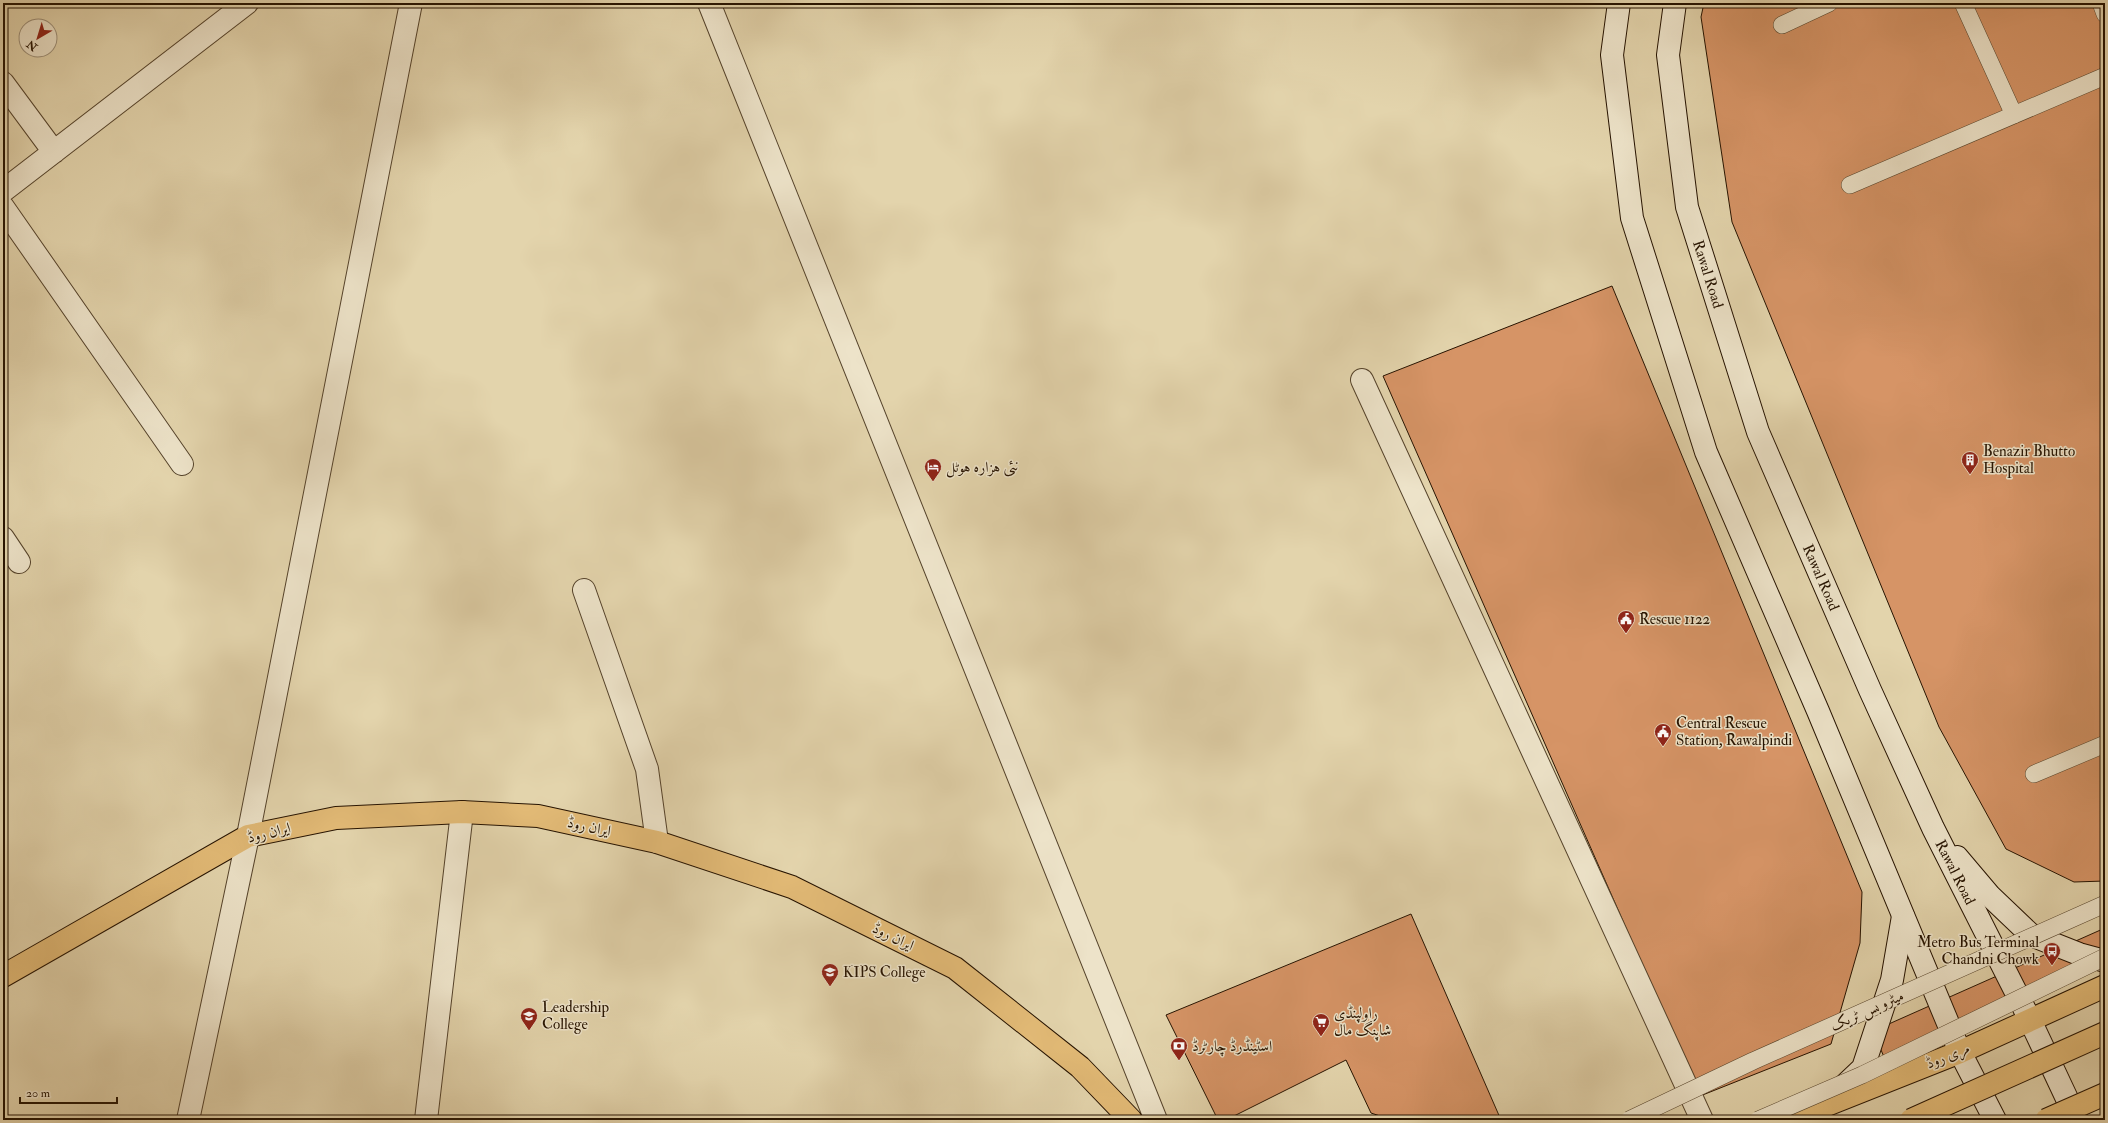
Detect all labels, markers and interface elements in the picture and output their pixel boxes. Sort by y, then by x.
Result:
north arrow [18,18,58,58]
text: N [23,37,41,54]
street label: Rawal Road [1688,238,1728,311]
place label: Benazir Bhutto Hospital [1983,442,2075,479]
building icon: Benazir Bhutto Hospital [1960,450,1980,475]
hotel icon: نئی ہزارہ ہوٹل [923,457,943,482]
place label: نئی ہزارہ ہوٹل [946,458,1019,478]
street label: Rawal Road [1798,541,1844,614]
public building icon: Rescue 1122 [1616,609,1636,634]
place label: Rescue 1122 [1639,610,1711,629]
place label: Central Rescue Station, Rawalpindi [1676,714,1792,751]
public building icon: Central Rescue Station, Rawalpindi [1653,722,1673,747]
street label: ایران روڈ [565,813,613,841]
street label: ایران روڈ [245,818,293,848]
street label: Rawal Road [1931,836,1980,908]
street label: ایران روڈ [869,919,917,955]
place label: Metro Bus Terminal Chandni Chowk [1917,933,2039,969]
bus stop icon: Metro Bus Terminal Chandni Chowk [2042,941,2062,966]
school or university icon: KIPS College [820,962,840,987]
place label: KIPS College [843,963,926,982]
street label: میٹرو بس ٹریک [1827,986,1907,1036]
place label: Leadership College [542,998,609,1034]
place label: راولپنڈی شاپنگ مال [1334,1004,1391,1041]
school or university icon: Leadership College [519,1006,539,1031]
supermarket icon: راولپنڈی شاپنگ مال [1311,1012,1331,1037]
bank icon: اسٹینڈرڈ چارٹرڈ [1169,1036,1189,1061]
place label: اسٹینڈرڈ چارٹرڈ [1192,1037,1272,1057]
street label: مری روڈ [1923,1039,1973,1074]
scale bar [20,1079,117,1105]
text: 20 m [26,1086,51,1101]

